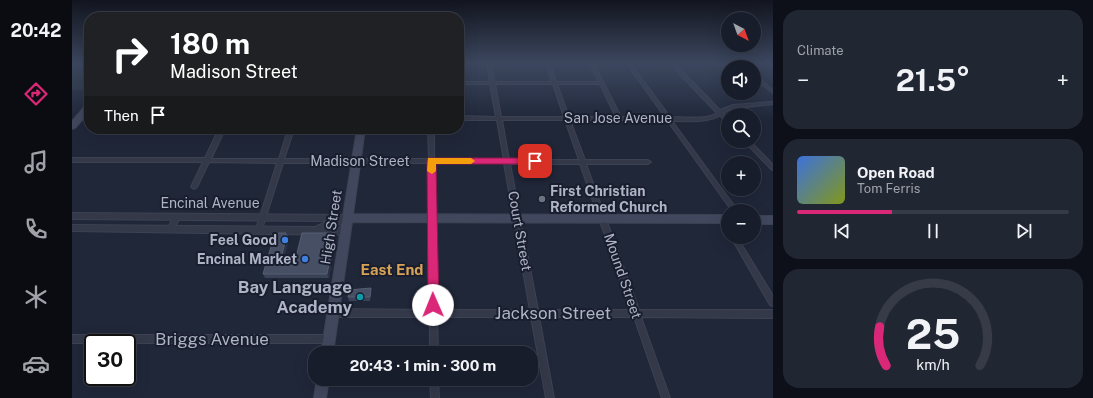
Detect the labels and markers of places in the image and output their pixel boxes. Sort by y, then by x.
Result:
pin [518,144,552,178]
place label: First Christian Reformed Church [550,183,667,215]
marker: First Christian Reformed Church [537,194,547,204]
place label: Feel Good [210,232,277,248]
marker: Feel Good [280,235,290,245]
place label: Encinal Market [197,251,297,267]
marker: Encinal Market [300,254,310,264]
place label: Bay Language Academy [238,277,352,317]
marker: Bay Language Academy [355,292,365,302]

